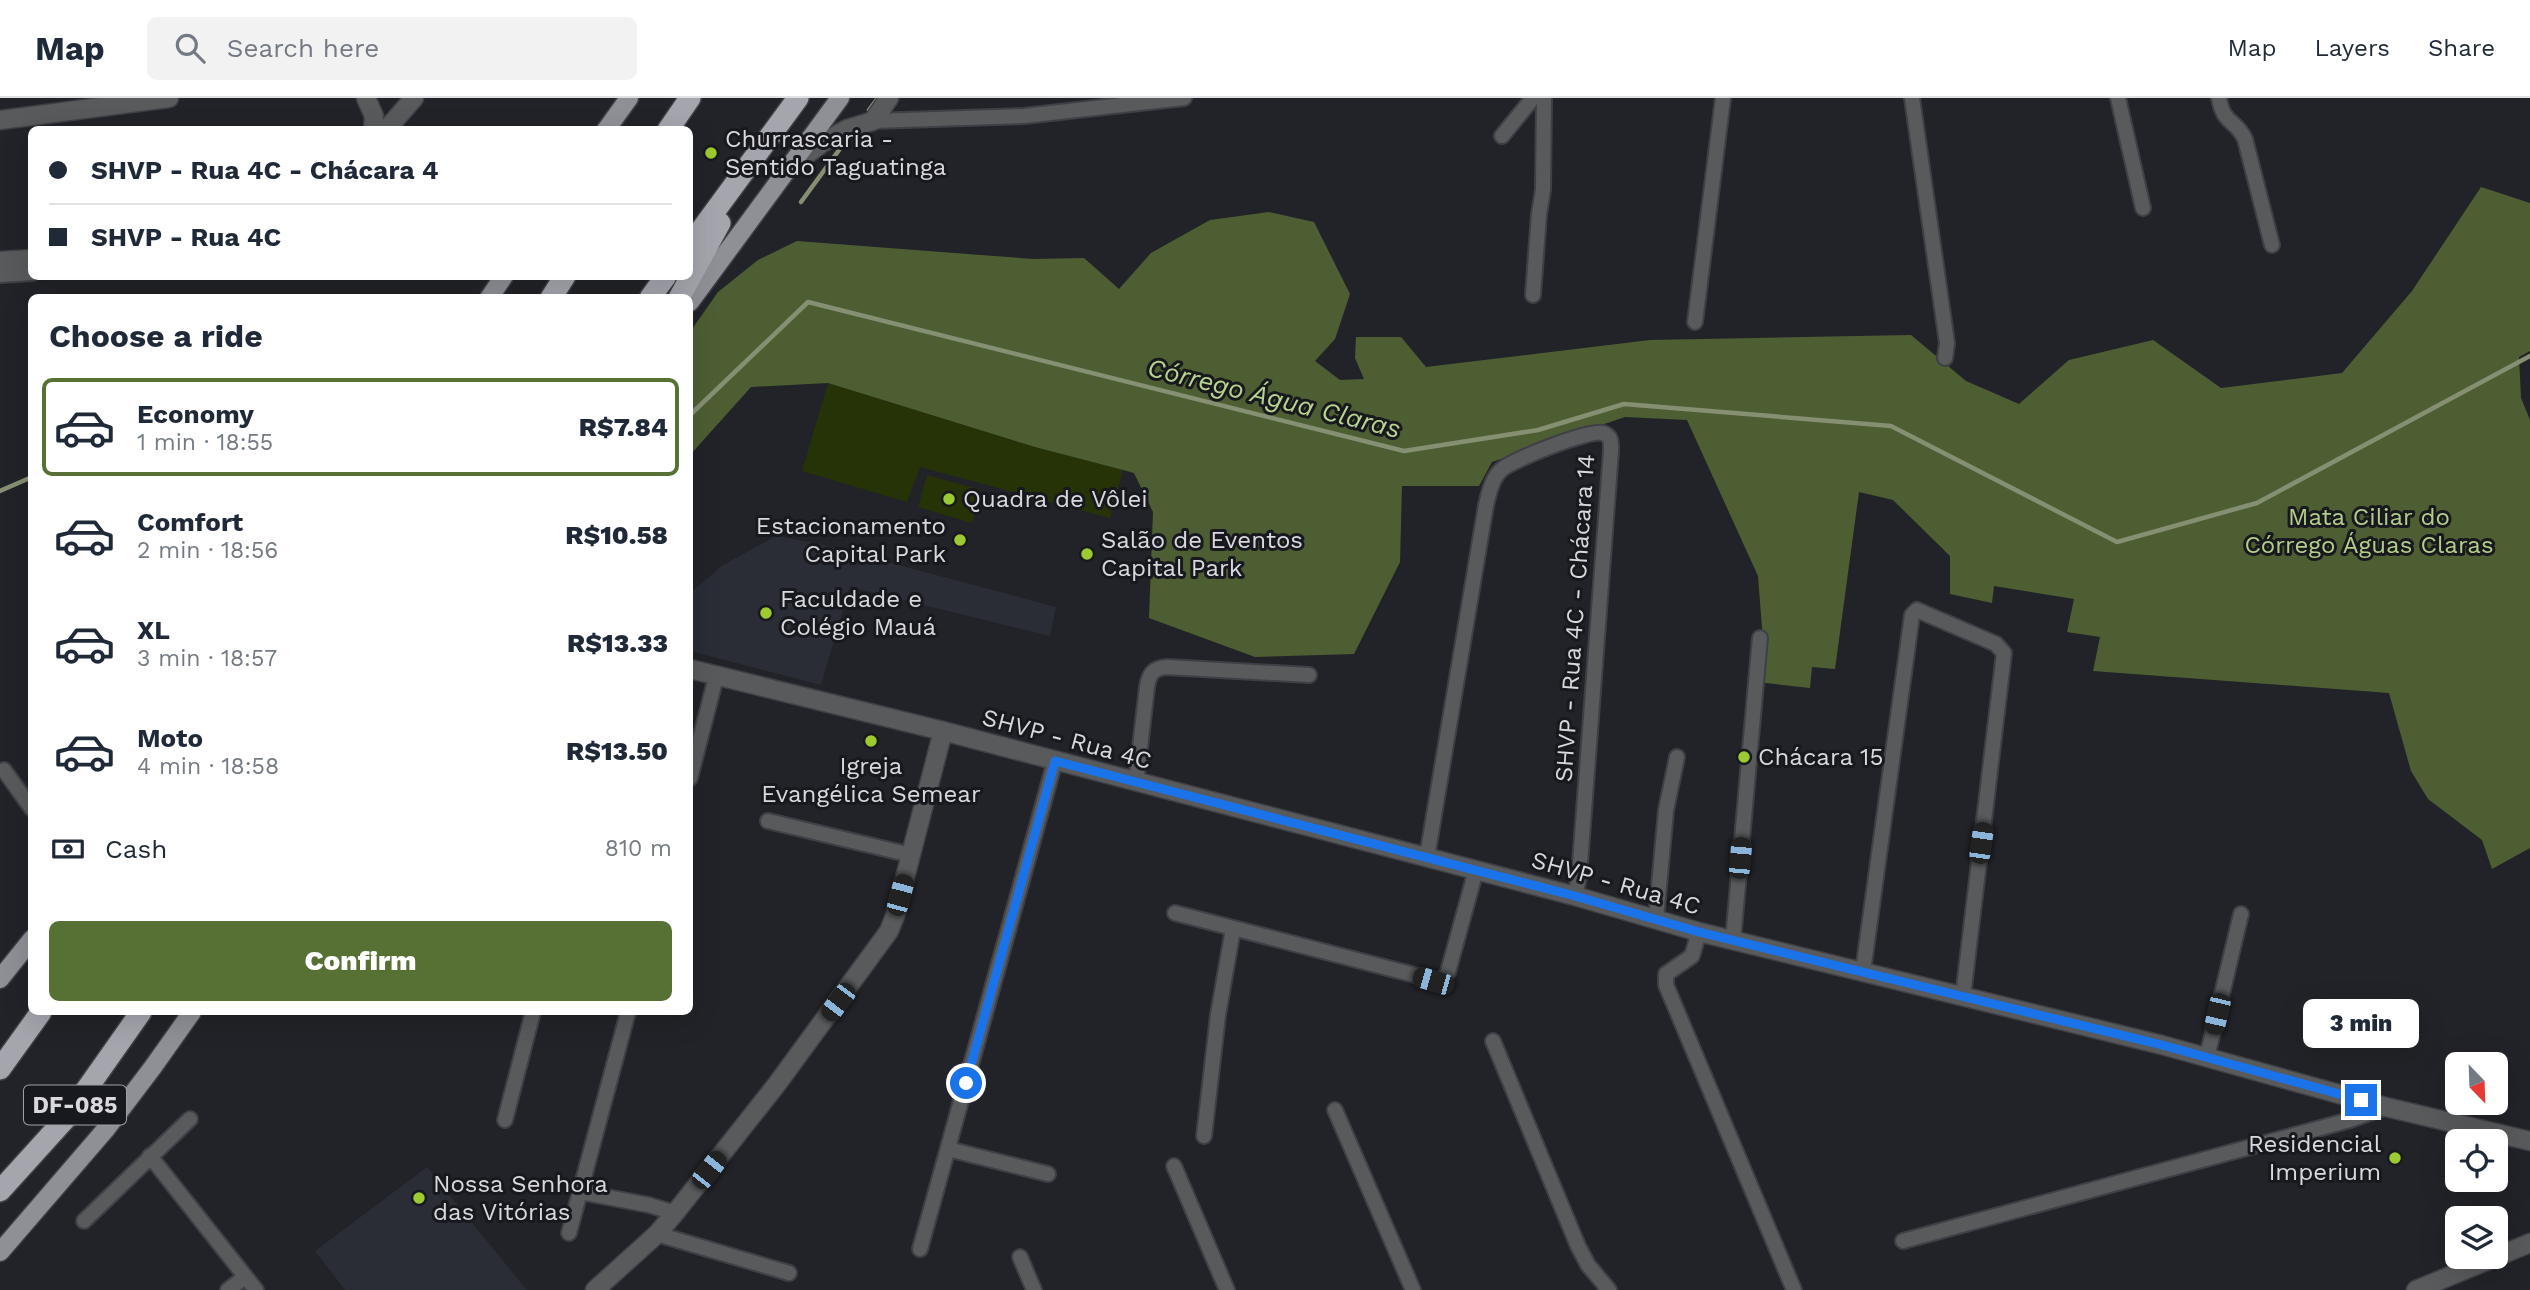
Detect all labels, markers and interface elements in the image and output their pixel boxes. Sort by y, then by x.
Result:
search box [147,17,637,80]
text: Map [35,29,105,68]
icon: search [171,29,209,67]
text: Search here [227,33,379,63]
text: Map [2228,34,2276,62]
text: Layers [2314,34,2390,62]
text: Share [2428,34,2495,62]
place label: Churrascaria - Sentido Taguatinga [725,125,946,181]
marker: Churrascaria - Sentido Taguatinga [703,145,719,161]
text: SHVP - Rua 4C - Chácara 4 [91,155,438,185]
text: SHVP - Rua 4C [91,222,281,252]
text: Choose a ride [49,317,263,355]
water label: Córrego Água Claras [1144,352,1404,444]
icon: car [53,396,116,459]
text: Economy [137,399,254,429]
text: R$7.84 [579,412,668,442]
text: 1 min · 18:55 [137,429,273,456]
street label: SHVP - Rua 4C - Chácara 14 [1550,453,1600,783]
place label: Quadra de Vôlei [963,485,1148,513]
marker: Quadra de Vôlei [941,491,957,507]
park label: Mata Ciliar do Córrego Águas Claras [2244,503,2494,559]
icon: car [53,504,116,567]
text: Comfort [137,507,243,537]
place label: Estacionamento Capital Park [756,512,946,568]
text: R$10.58 [565,520,668,550]
place label: Salão de Eventos Capital Park [1101,526,1303,582]
marker: Estacionamento Capital Park [952,532,968,548]
text: 2 min · 18:56 [137,537,278,564]
marker: Salão de Eventos Capital Park [1079,546,1095,562]
place label: Faculdade e Colégio Mauá [780,585,936,641]
marker: Faculdade e Colégio Mauá [758,605,774,621]
icon: car [53,612,116,675]
text: XL [137,615,170,645]
text: R$13.33 [567,628,668,658]
text: 3 min · 18:57 [137,645,277,672]
street label: SHVP - Rua 4C [979,703,1155,775]
icon: car [53,720,116,783]
text: Moto [137,723,203,753]
marker: Igreja Evangélica Semear [863,733,879,749]
text: R$13.50 [566,736,668,766]
place label: Chácara 15 [1758,743,1883,771]
marker: Chácara 15 [1736,749,1752,765]
place label: Igreja Evangélica Semear [761,752,981,808]
text: 4 min · 18:58 [137,753,279,780]
car [1968,821,1995,865]
icon: cash [49,830,87,868]
text: Cash [105,834,167,864]
text: 810 m [605,835,672,862]
car [1728,836,1753,880]
street label: SHVP - Rua 4C [1528,846,1704,920]
car [885,872,916,918]
button: Confirm [49,921,672,1001]
car [1410,965,1457,997]
car [817,979,860,1025]
car [2203,991,2232,1037]
callout: 3 min [2303,998,2419,1048]
text: 3 min [2330,1010,2392,1037]
north arrow [2445,1052,2508,1115]
map controls [2445,1052,2508,1269]
route start [950,1067,982,1099]
route end [2345,1084,2377,1116]
road number: DF-085 [24,1086,126,1124]
button: locate [2445,1129,2508,1192]
place label: Residencial Imperium [2248,1130,2382,1186]
car [688,1147,731,1193]
marker: Residencial Imperium [2387,1150,2403,1166]
place label: Nossa Senhora das Vitórias [433,1170,608,1226]
marker: Nossa Senhora das Vitórias [411,1190,427,1206]
button: layers [2445,1206,2508,1269]

